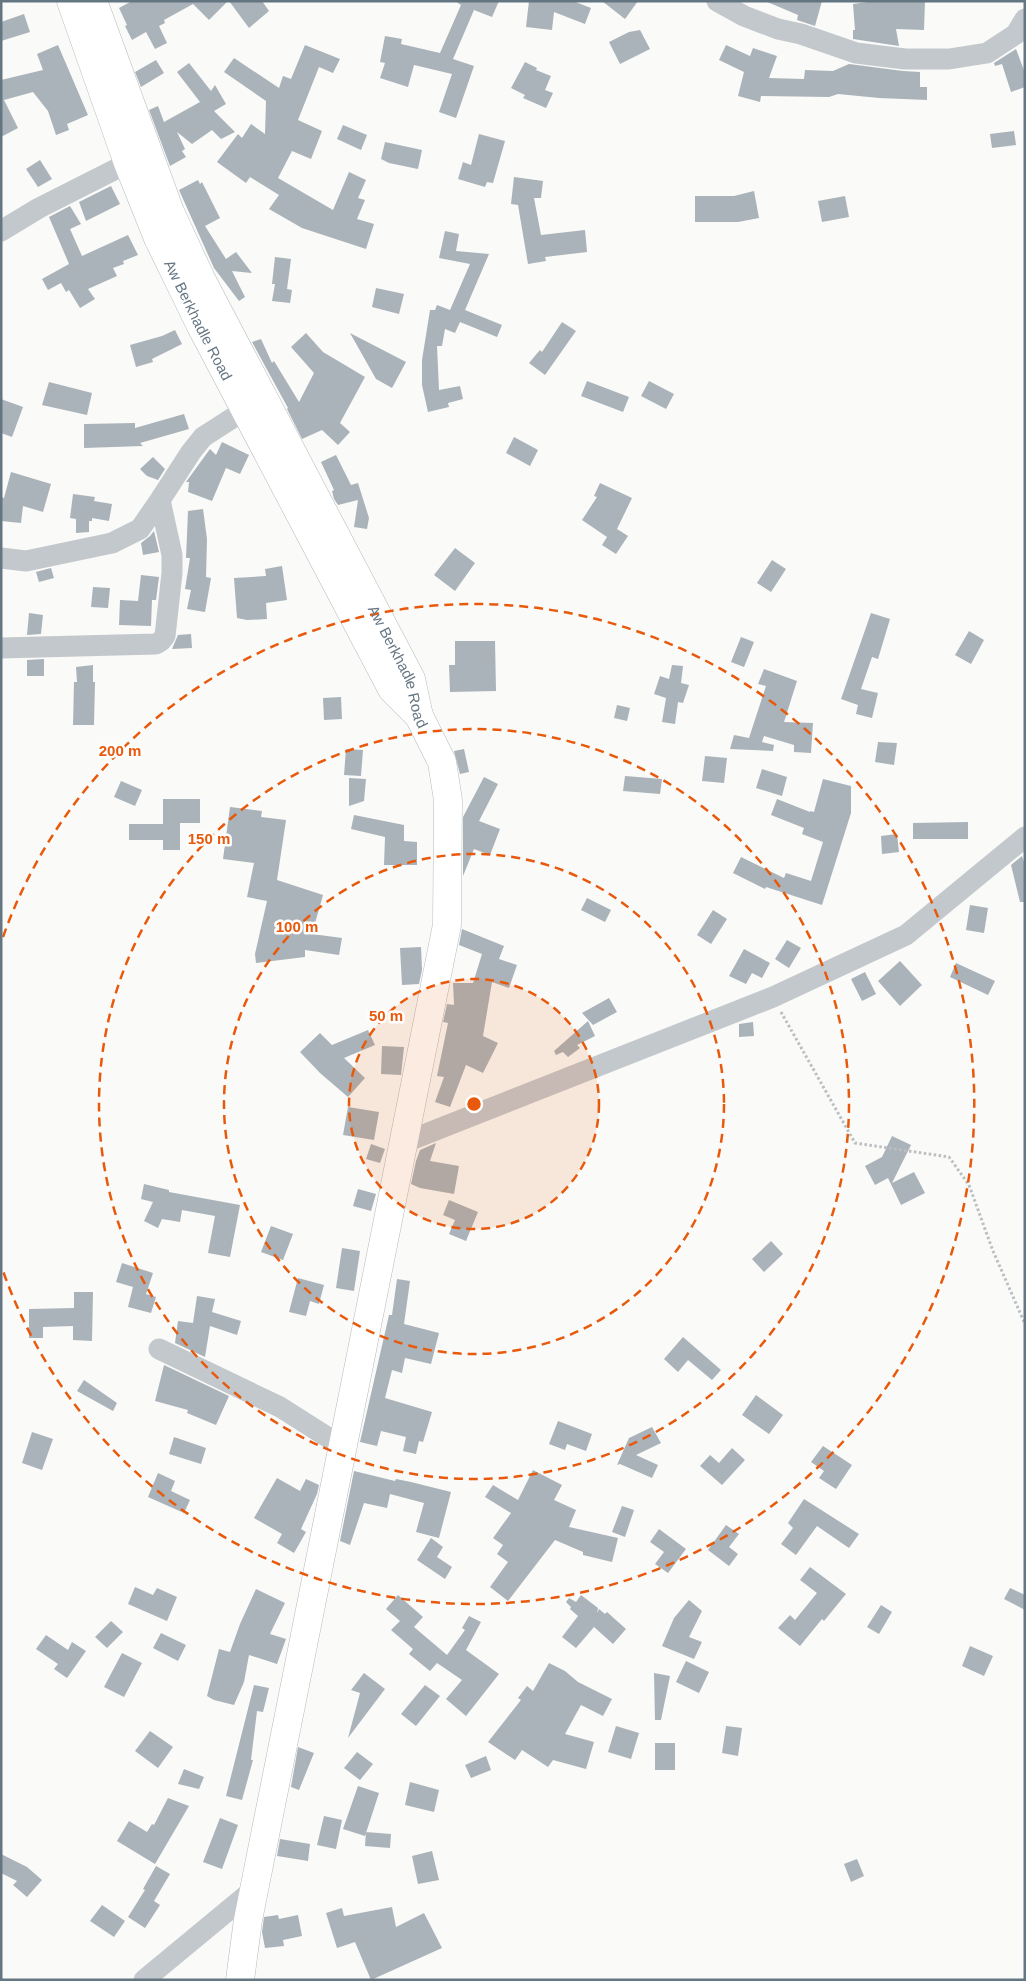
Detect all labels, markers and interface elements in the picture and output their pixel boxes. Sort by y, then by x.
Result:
street label: Aw Berkhadle Road [161,257,236,383]
street label: Aw Berkhadle Road [365,602,432,731]
text: 200 m [99,742,141,759]
text: 150 m [188,830,230,847]
text: 100 m [276,918,318,935]
text: 50 m [369,1007,403,1024]
centre of rings [465,1095,483,1113]

